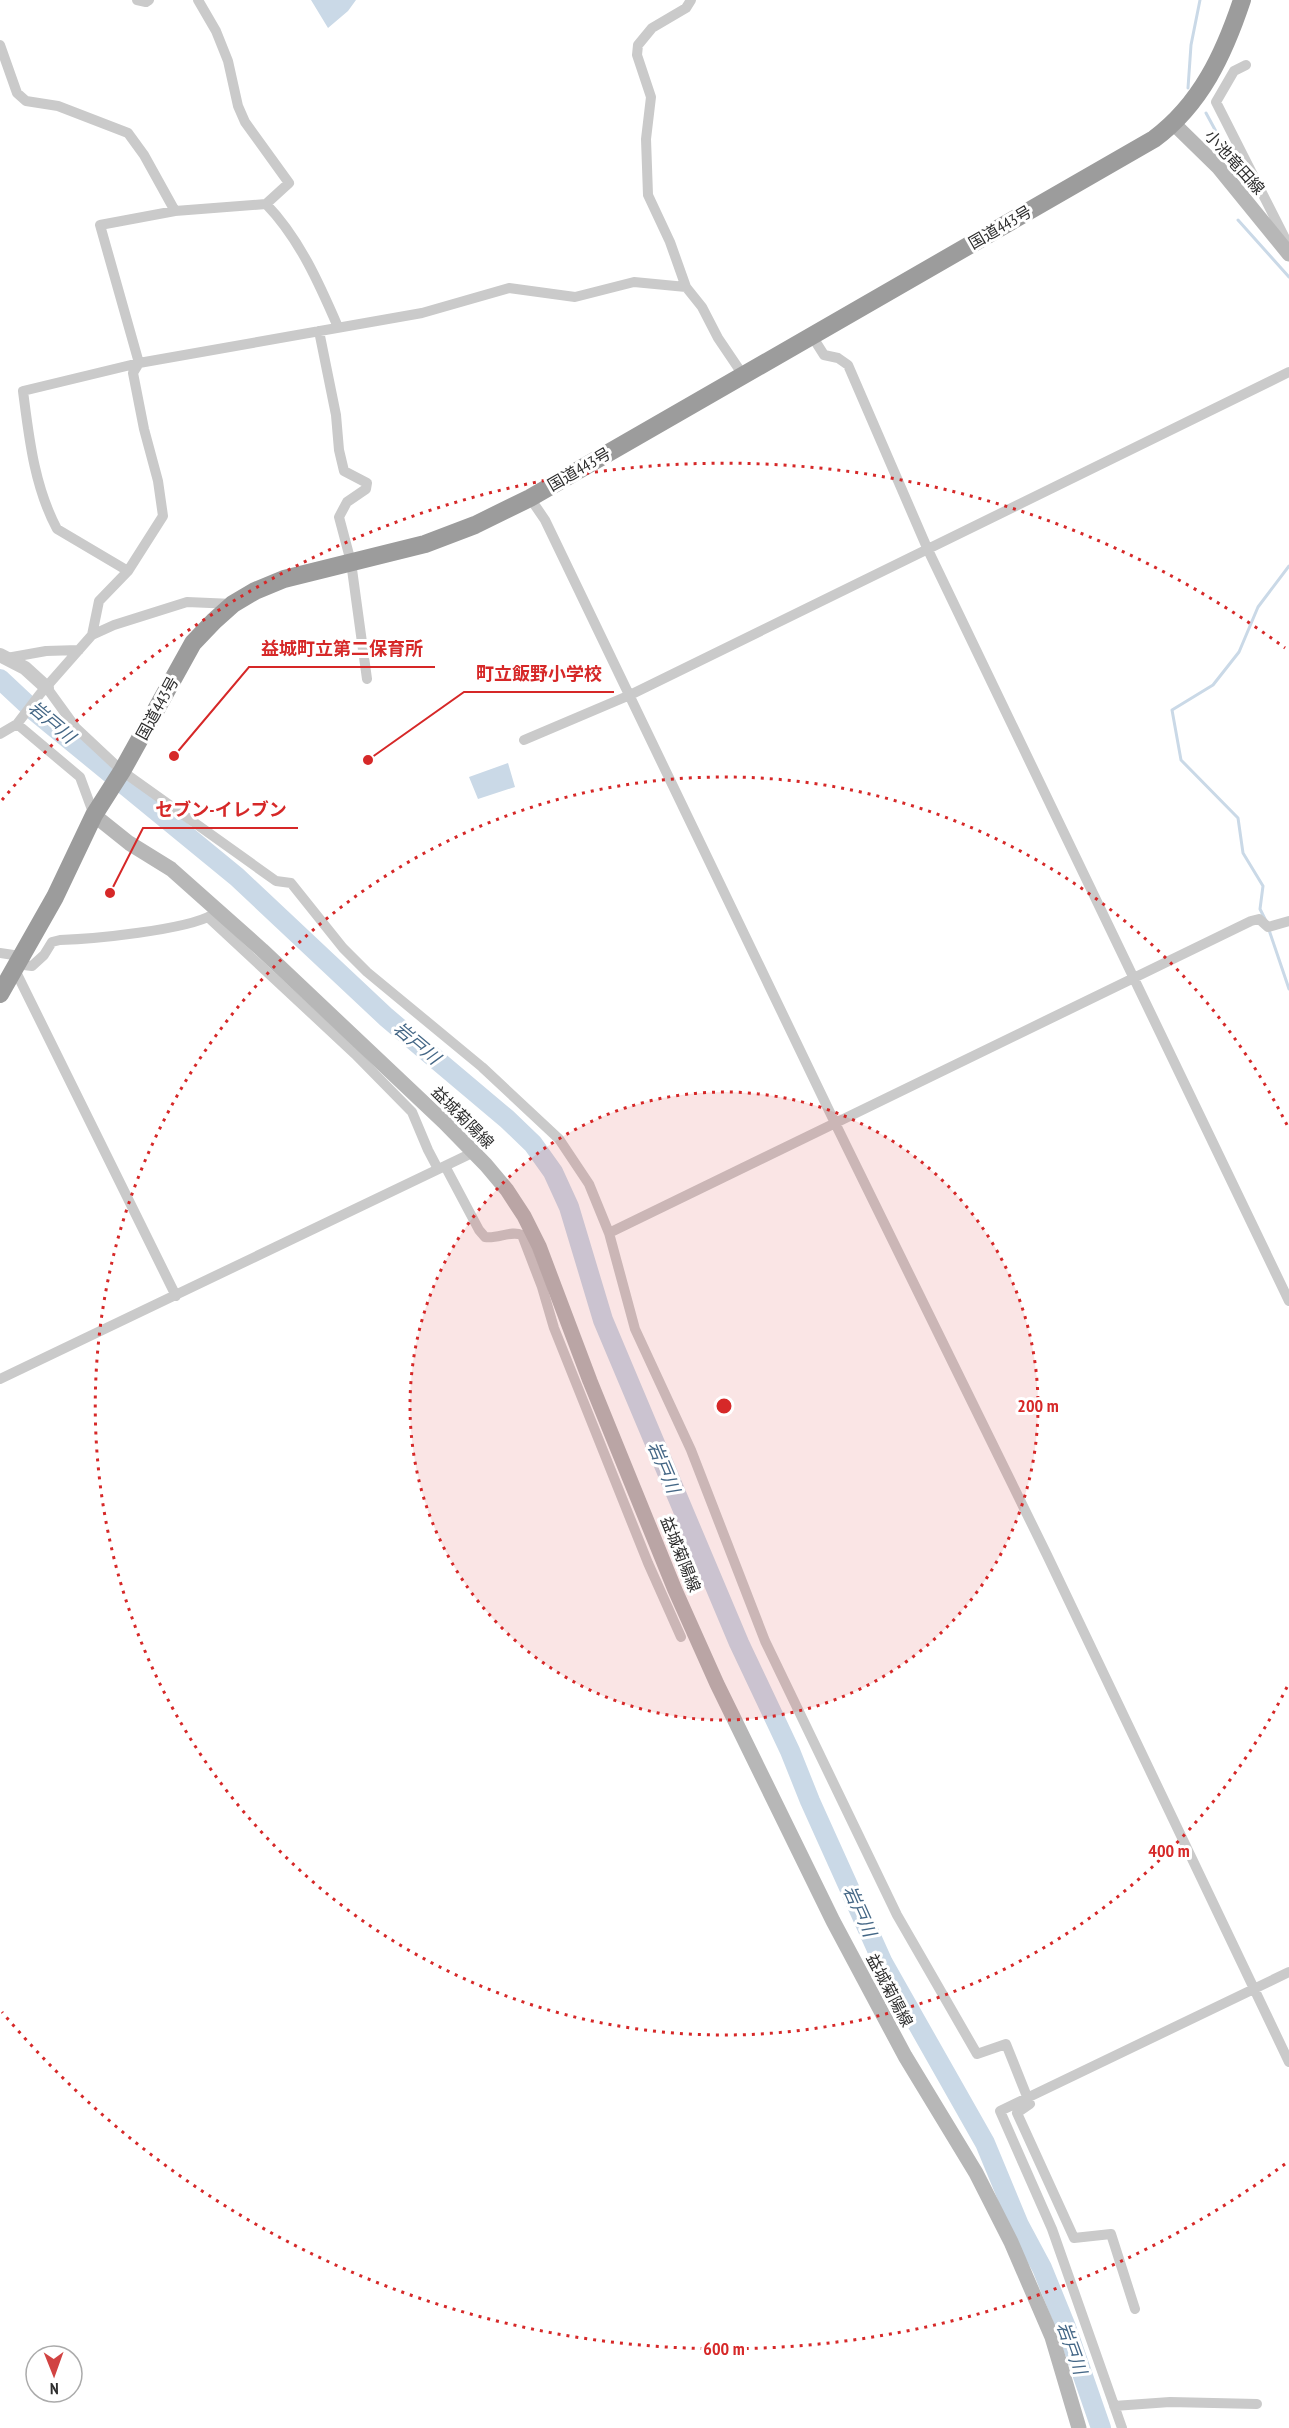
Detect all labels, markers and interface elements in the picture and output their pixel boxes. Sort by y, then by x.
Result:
street label: 小池竜田線 [1201,126,1269,198]
street label: 国道443号 [965,201,1035,253]
street label: 国道443号 [544,443,614,495]
callout: 益城町立第二保育所 [249,631,435,667]
text: 益城町立第二保育所 [261,637,423,660]
callout: 町立飯野小学校 [464,656,614,692]
text: 町立飯野小学校 [476,662,602,685]
street label: 国道443号 [131,673,183,743]
water label: 岩戸川 [24,696,82,749]
callout: セブン-イレブン [143,792,298,828]
text: セブン-イレブン [155,798,287,821]
water label: 岩戸川 [389,1017,447,1070]
street label: 益城菊陽線 [428,1082,498,1152]
text: 200 m [1017,1394,1059,1417]
centre of rings [714,1396,734,1416]
water label: 岩戸川 [643,1438,686,1498]
street label: 益城菊陽線 [657,1513,705,1595]
text: 400 m [1148,1839,1190,1862]
water label: 岩戸川 [839,1882,882,1942]
street label: 益城菊陽線 [862,1950,918,2030]
water label: 岩戸川 [1052,2319,1093,2379]
text: 600 m [703,2337,745,2360]
north arrow [24,2344,84,2404]
text: N [50,2379,59,2399]

